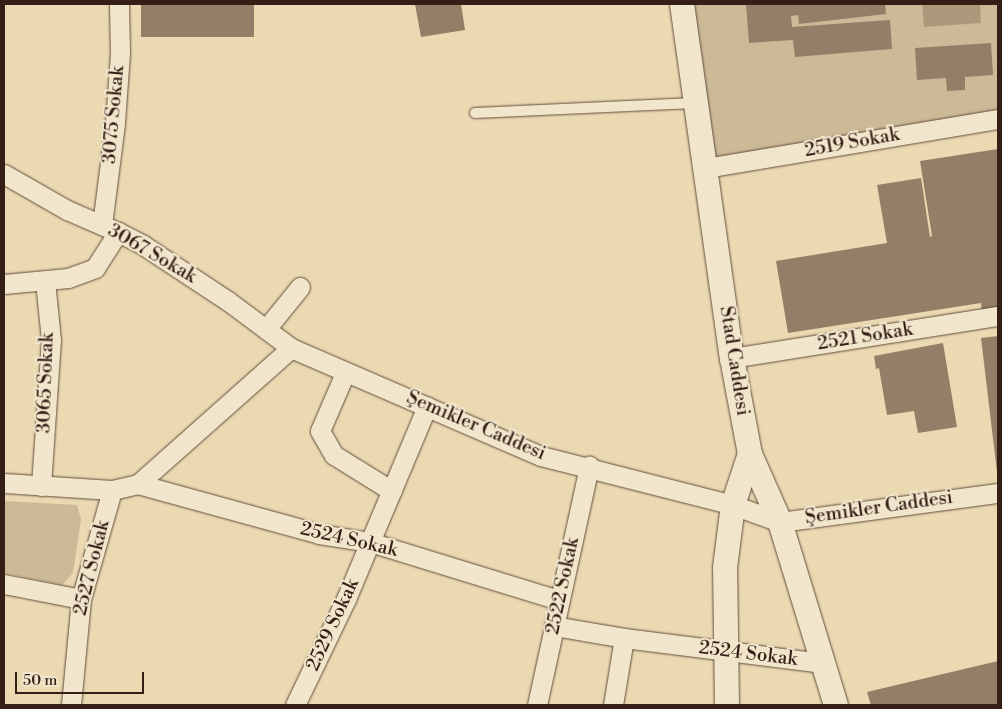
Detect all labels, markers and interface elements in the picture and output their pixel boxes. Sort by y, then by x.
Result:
street label: 3075 Sokak [98,65,130,165]
street label: 2519 Sokak [803,123,901,163]
street label: 3067 Sokak [104,219,200,289]
street label: Stad Caddesi [714,305,754,417]
street label: 2521 Sokak [816,318,914,356]
street label: 3065 Sokak [33,332,59,434]
street label: Şemikler Caddesi [403,386,549,466]
street label: Şemikler Caddesi [804,486,954,530]
street label: 2527 Sokak [69,518,115,618]
street label: 2524 Sokak [298,518,400,562]
street label: 2522 Sokak [542,535,584,637]
street label: 2529 Sokak [302,575,364,675]
street label: 2524 Sokak [697,637,799,671]
scale bar [18,662,146,694]
text: 50 m [23,671,57,690]

